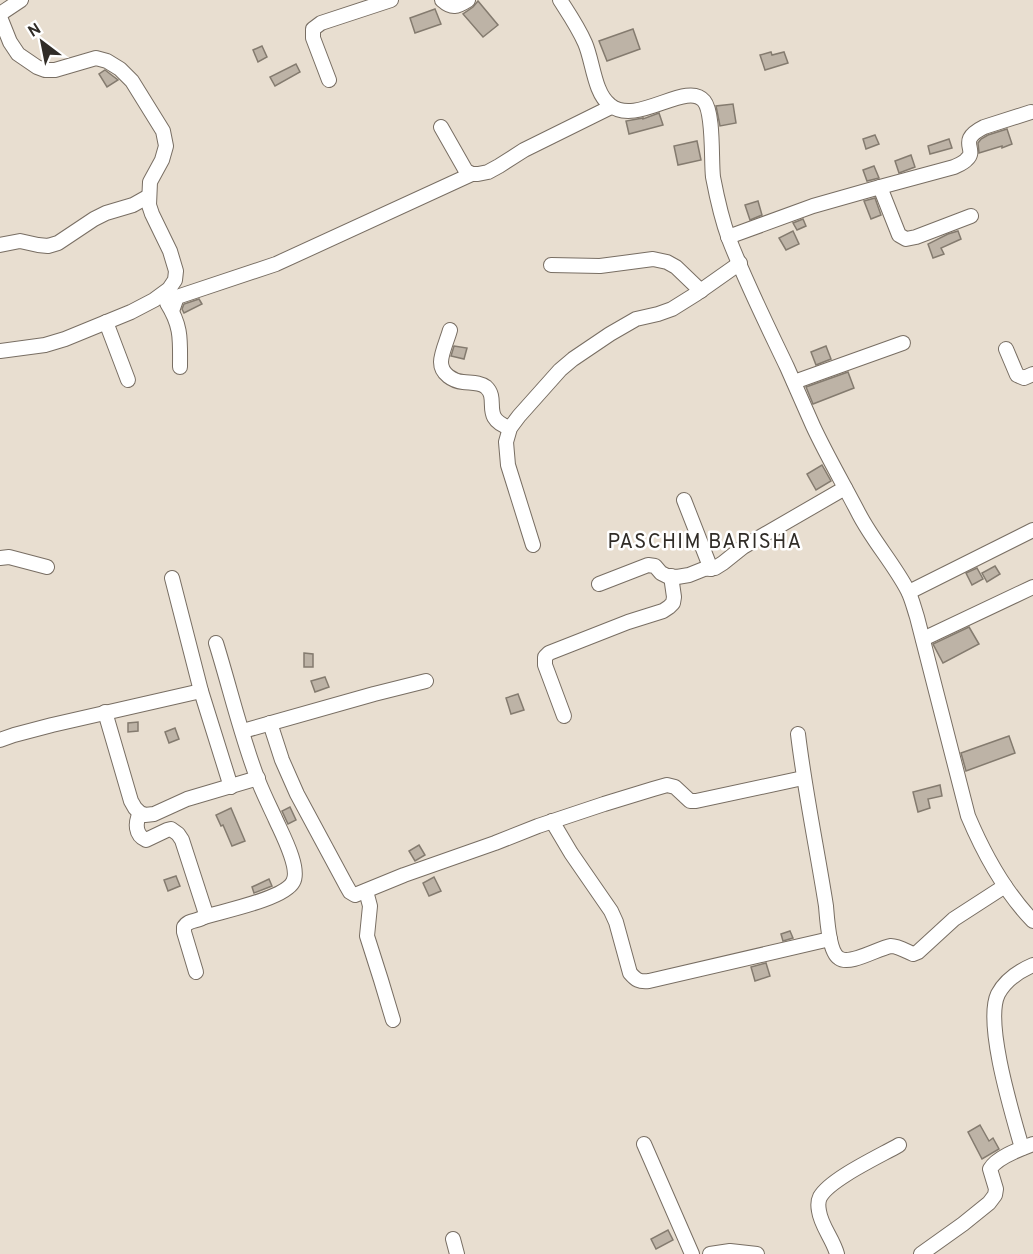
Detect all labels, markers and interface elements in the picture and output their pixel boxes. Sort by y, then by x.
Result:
north arrow [12,12,72,72]
text: N [25,19,45,43]
district label: PASCHIM BARISHA [607,530,803,556]

